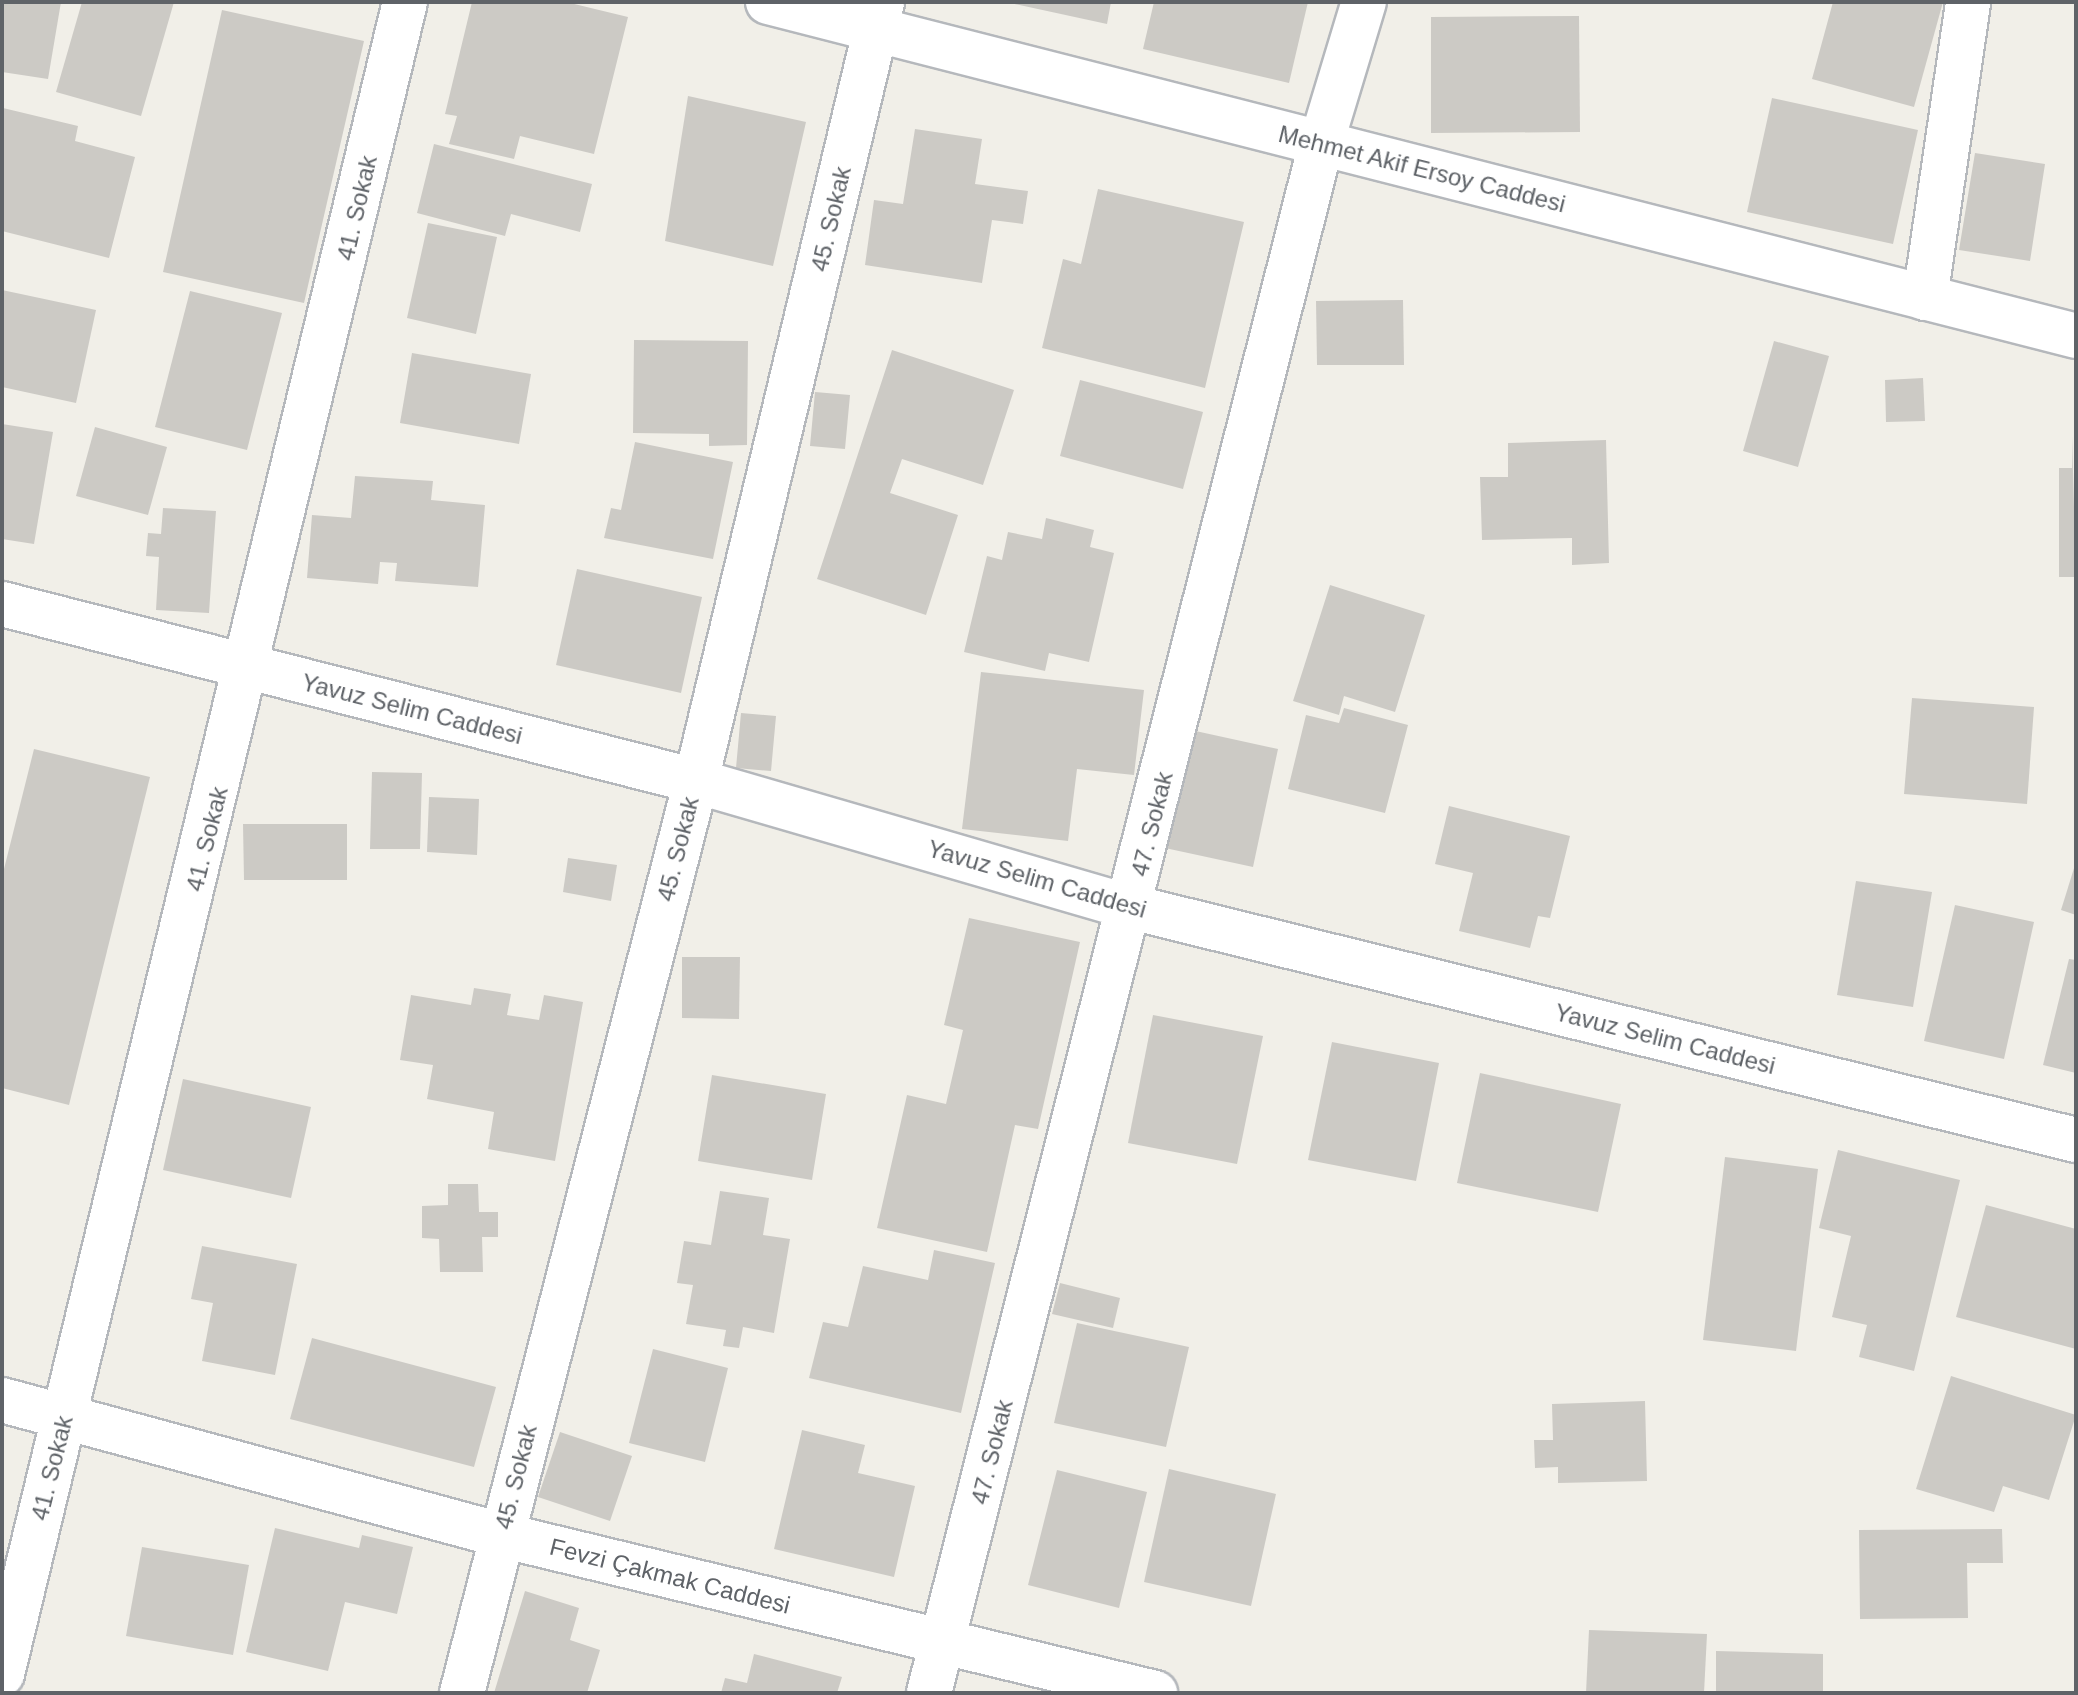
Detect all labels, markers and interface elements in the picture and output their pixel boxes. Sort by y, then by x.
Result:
street label: Mehmet Akif Ersoy Caddesi [1275,119,1569,219]
street label: 41. Sokak [331,153,383,263]
street label: 45. Sokak [805,164,857,274]
street label: Yavuz Selim Caddesi [299,668,525,750]
street label: 47. Sokak [1125,769,1179,879]
street label: 41. Sokak [180,784,234,894]
street label: 45. Sokak [651,794,705,904]
street label: Yavuz Selim Caddesi [924,834,1150,924]
street label: Yavuz Selim Caddesi [1552,998,1778,1080]
street label: 47. Sokak [965,1397,1019,1507]
street label: 41. Sokak [25,1413,79,1523]
street label: 45. Sokak [489,1422,543,1532]
street label: Fevzi Çakmak Caddesi [547,1532,793,1620]

